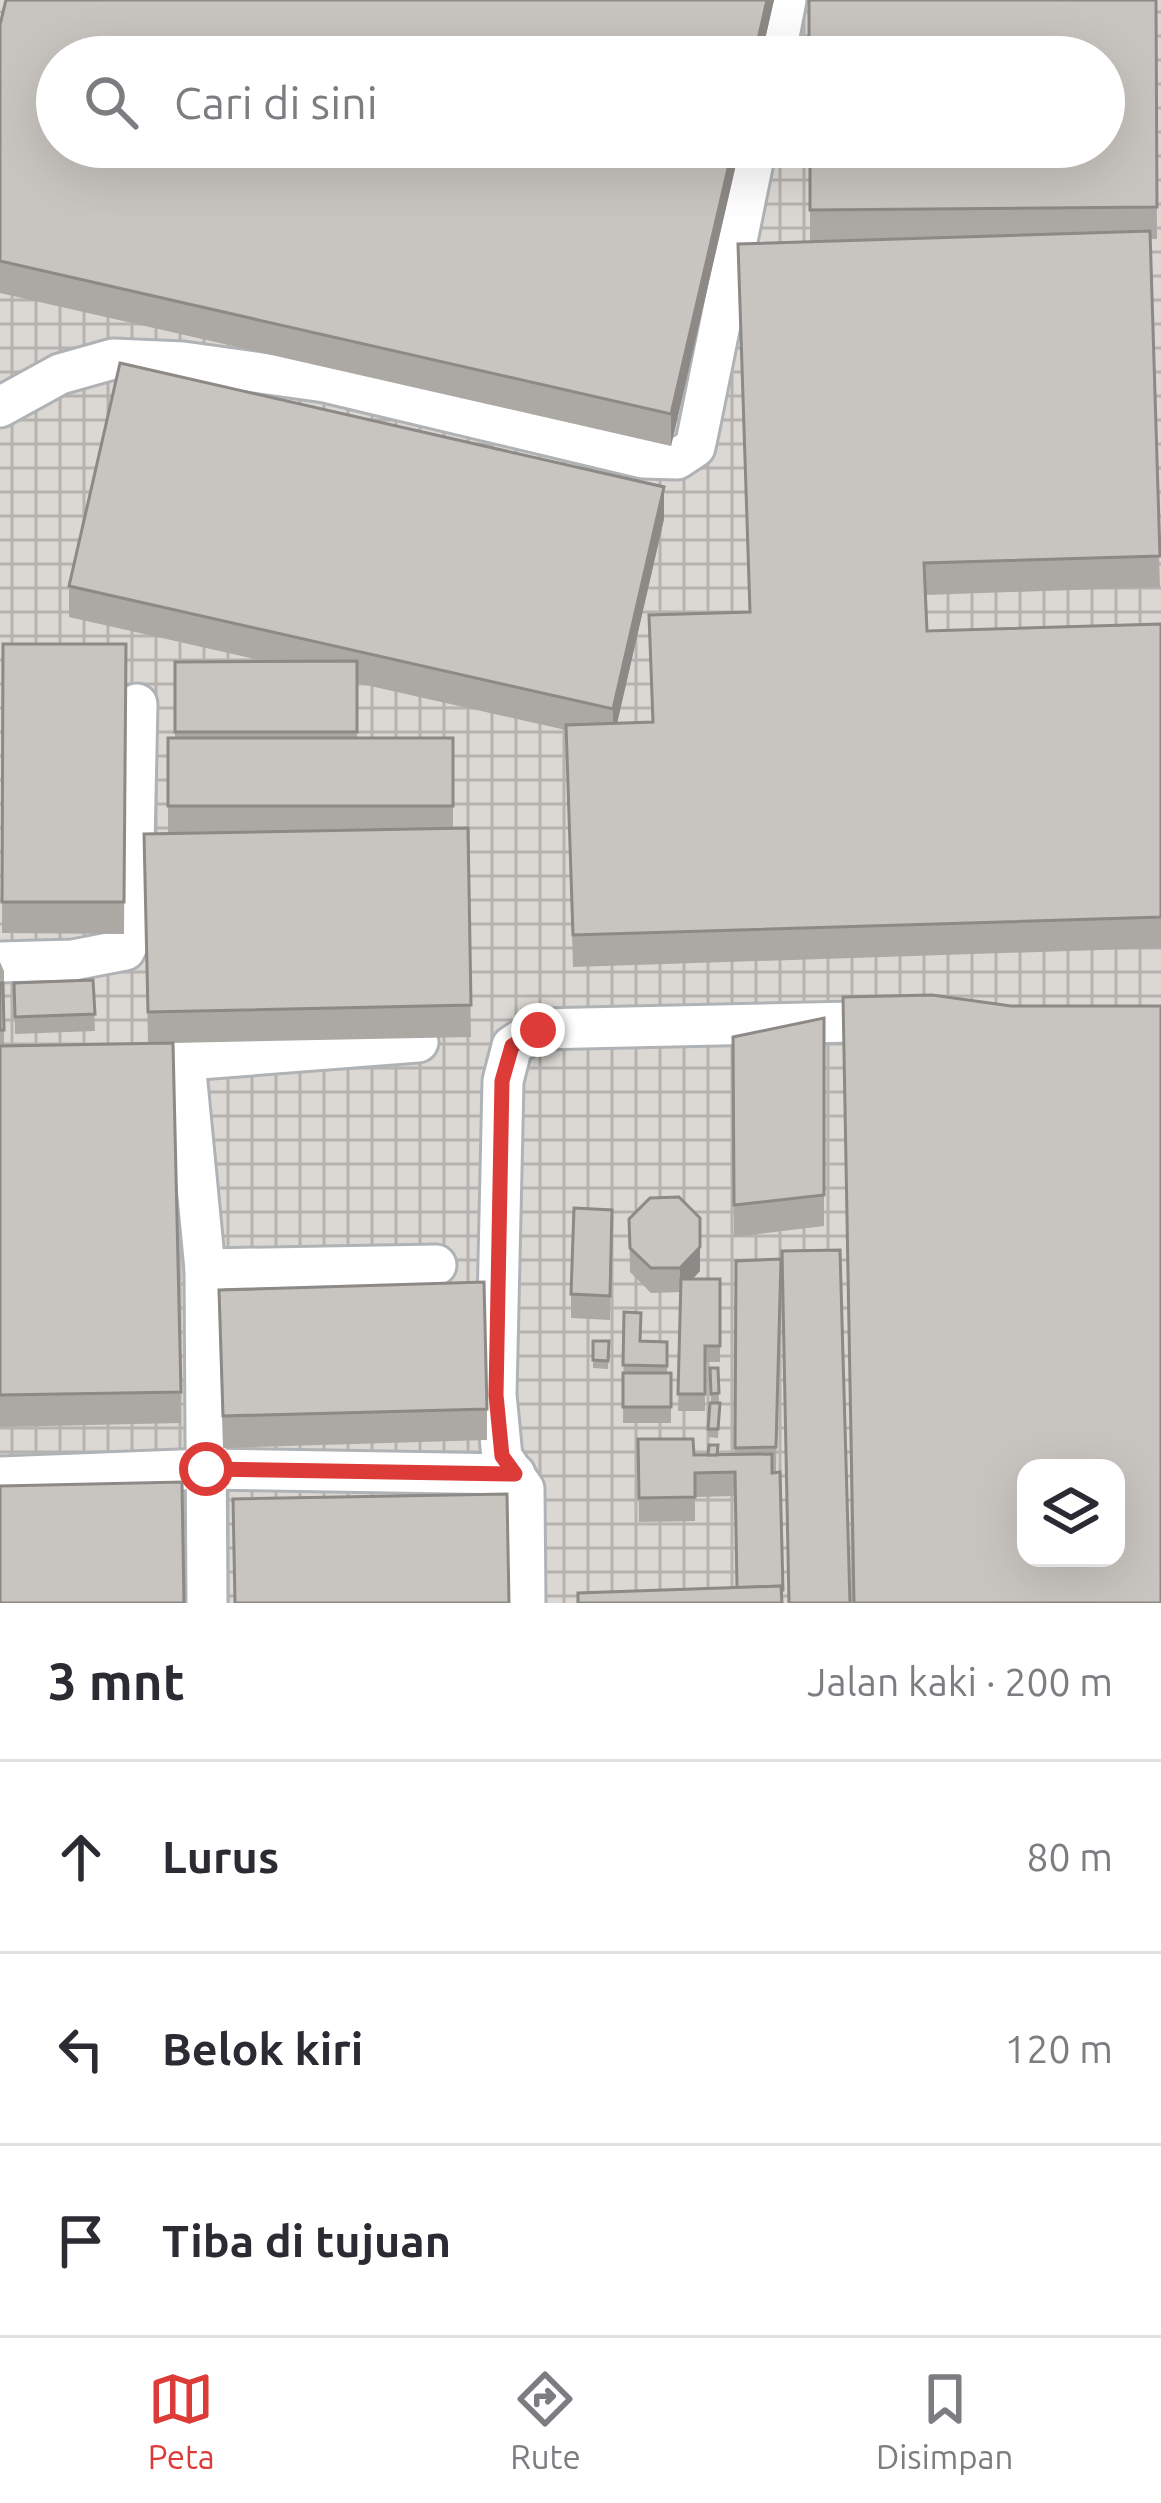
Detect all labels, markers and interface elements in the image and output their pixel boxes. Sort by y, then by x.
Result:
search box [36,36,1125,168]
icon: search [78,69,144,135]
text: Cari di sini [174,77,378,128]
route end [511,1003,565,1057]
route start [179,1442,233,1496]
map controls [1017,1459,1125,1567]
button: layers [1017,1459,1125,1567]
text: 3 mnt [48,1652,185,1710]
text: Jalan kaki · 200 m [807,1660,1113,1703]
icon: ahead [48,1824,114,1890]
text: Lurus [162,1831,279,1882]
text: 80 m [1026,1835,1113,1878]
icon: left [48,2016,114,2082]
text: Belok kiri [162,2023,363,2074]
text: 120 m [1004,2027,1113,2070]
icon: arrive [48,2208,114,2274]
text: Tiba di tujuan [162,2215,451,2266]
tab: Peta [148,2366,215,2475]
tab: Rute [510,2366,581,2475]
tab: Disimpan [876,2366,1013,2475]

